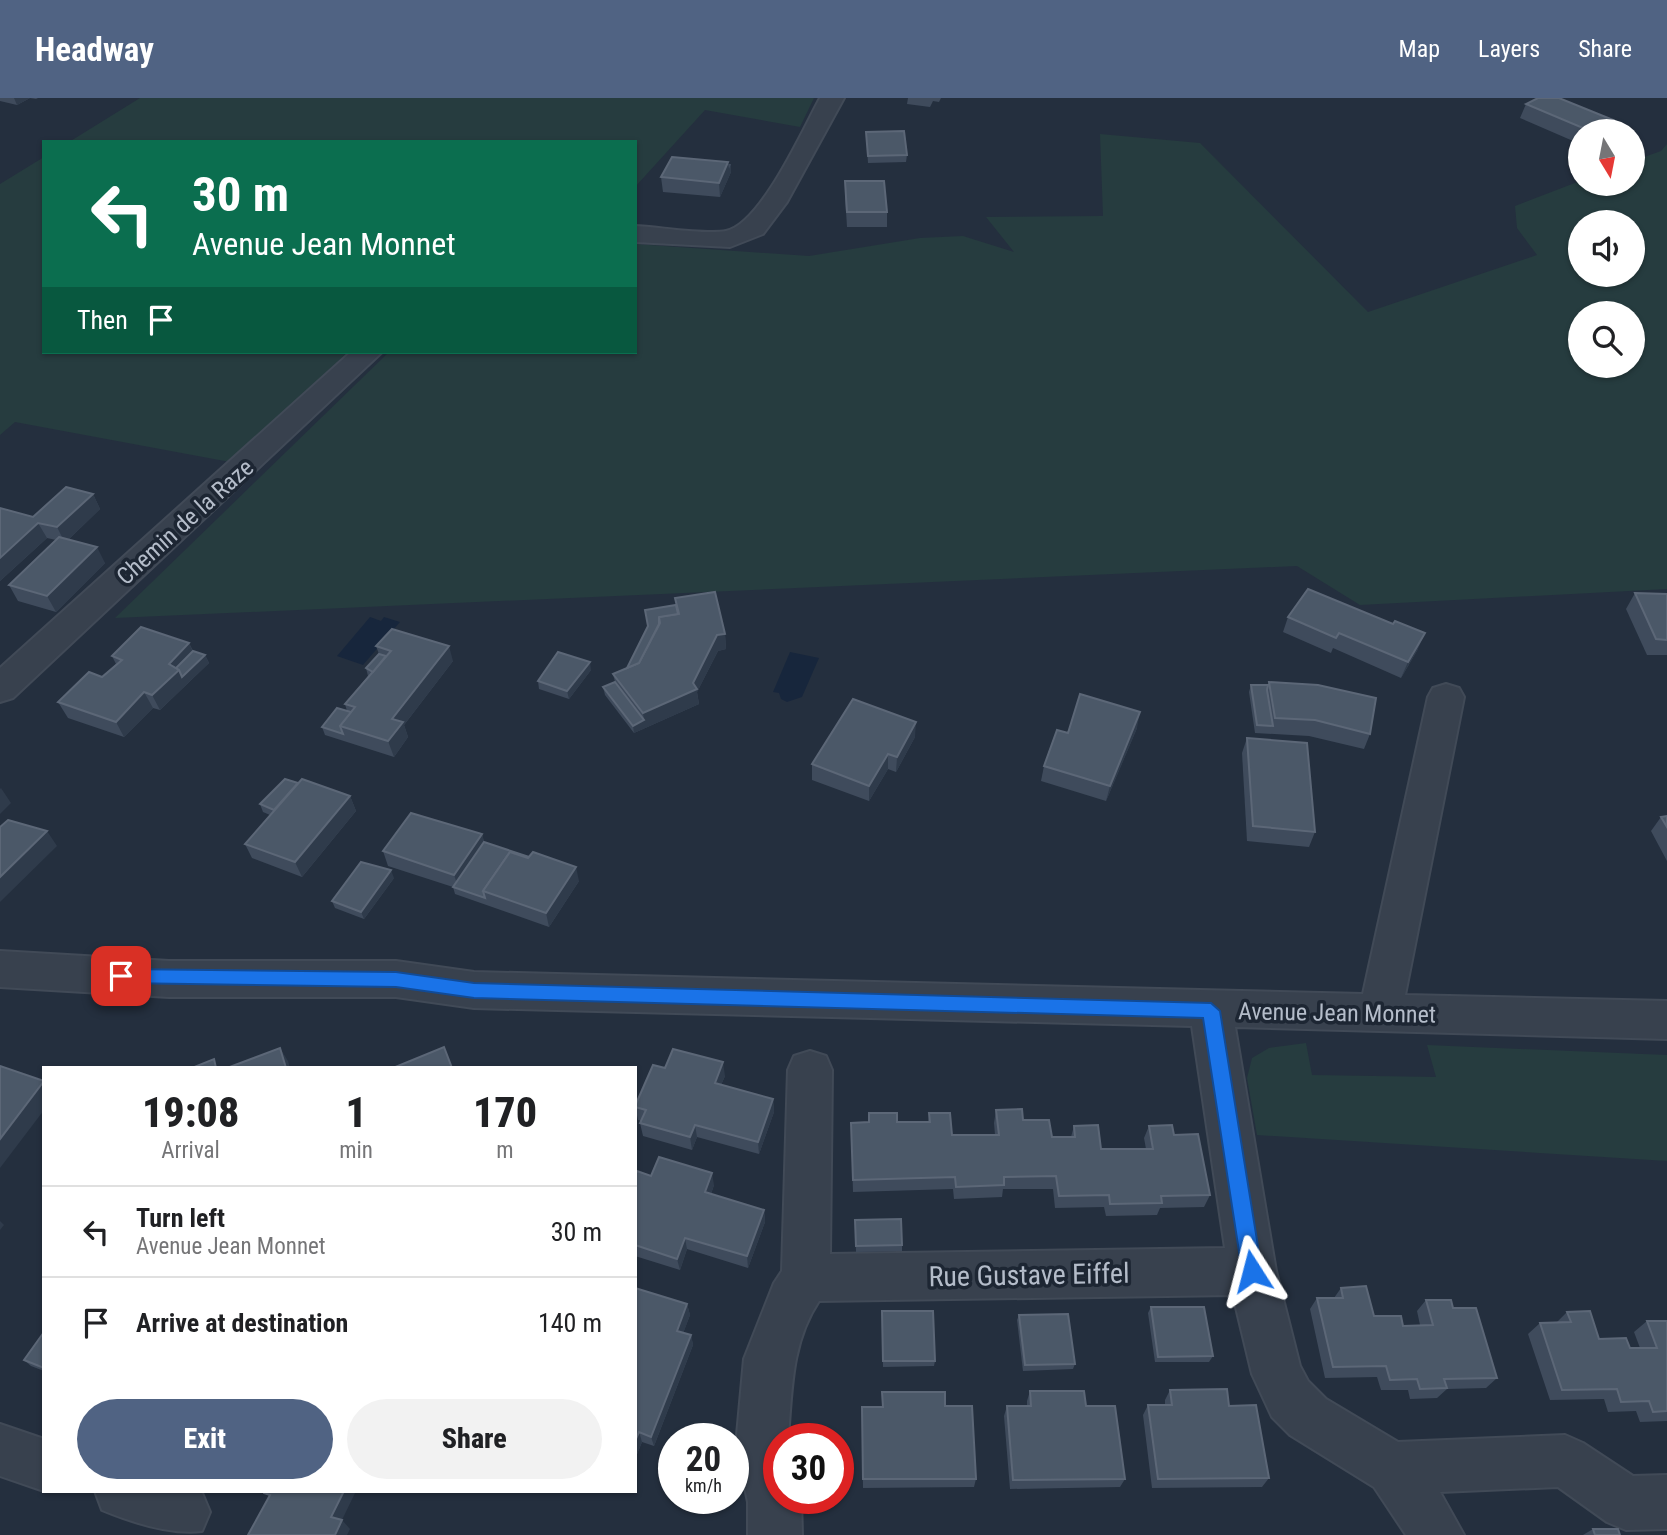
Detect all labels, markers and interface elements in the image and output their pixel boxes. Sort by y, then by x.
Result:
text: Headway [35,30,154,69]
text: Map [1399,35,1440,63]
text: Layers [1478,35,1540,63]
text: Share [1578,35,1632,63]
north arrow [1568,119,1645,196]
map controls [1568,119,1645,378]
text: 30 m [192,166,289,223]
icon: left [77,168,168,259]
button: sound [1568,210,1645,287]
text: Avenue Jean Monnet [192,225,456,263]
icon: arrive [142,301,180,339]
button: search [1568,301,1645,378]
text: Then [77,305,128,335]
street label: Chemin de la Raze [111,453,259,591]
pin [91,946,151,1006]
icon: arrive [102,957,140,995]
street label: Avenue Jean Monnet [1238,997,1436,1029]
text: 19:08 [142,1088,239,1137]
text: 1 [345,1088,367,1137]
text: 170 [473,1088,537,1137]
text: Arrival [161,1137,220,1164]
text: min [339,1137,373,1164]
text: m [496,1137,514,1164]
text: Turn left [136,1203,225,1233]
icon: left [77,1213,115,1251]
text: 30 m [551,1217,602,1247]
text: Avenue Jean Monnet [136,1233,326,1260]
position arrow [1215,1234,1289,1308]
street label: Rue Gustave Eiffel [928,1257,1130,1293]
icon: arrive [77,1304,115,1342]
text: Arrive at destination [136,1308,348,1338]
text: 140 m [538,1308,602,1338]
button: Exit [77,1399,333,1479]
button: Share [347,1399,602,1479]
speed limit sign: 30 [763,1423,854,1514]
text: 20 [686,1439,721,1480]
text: km/h [685,1475,722,1496]

